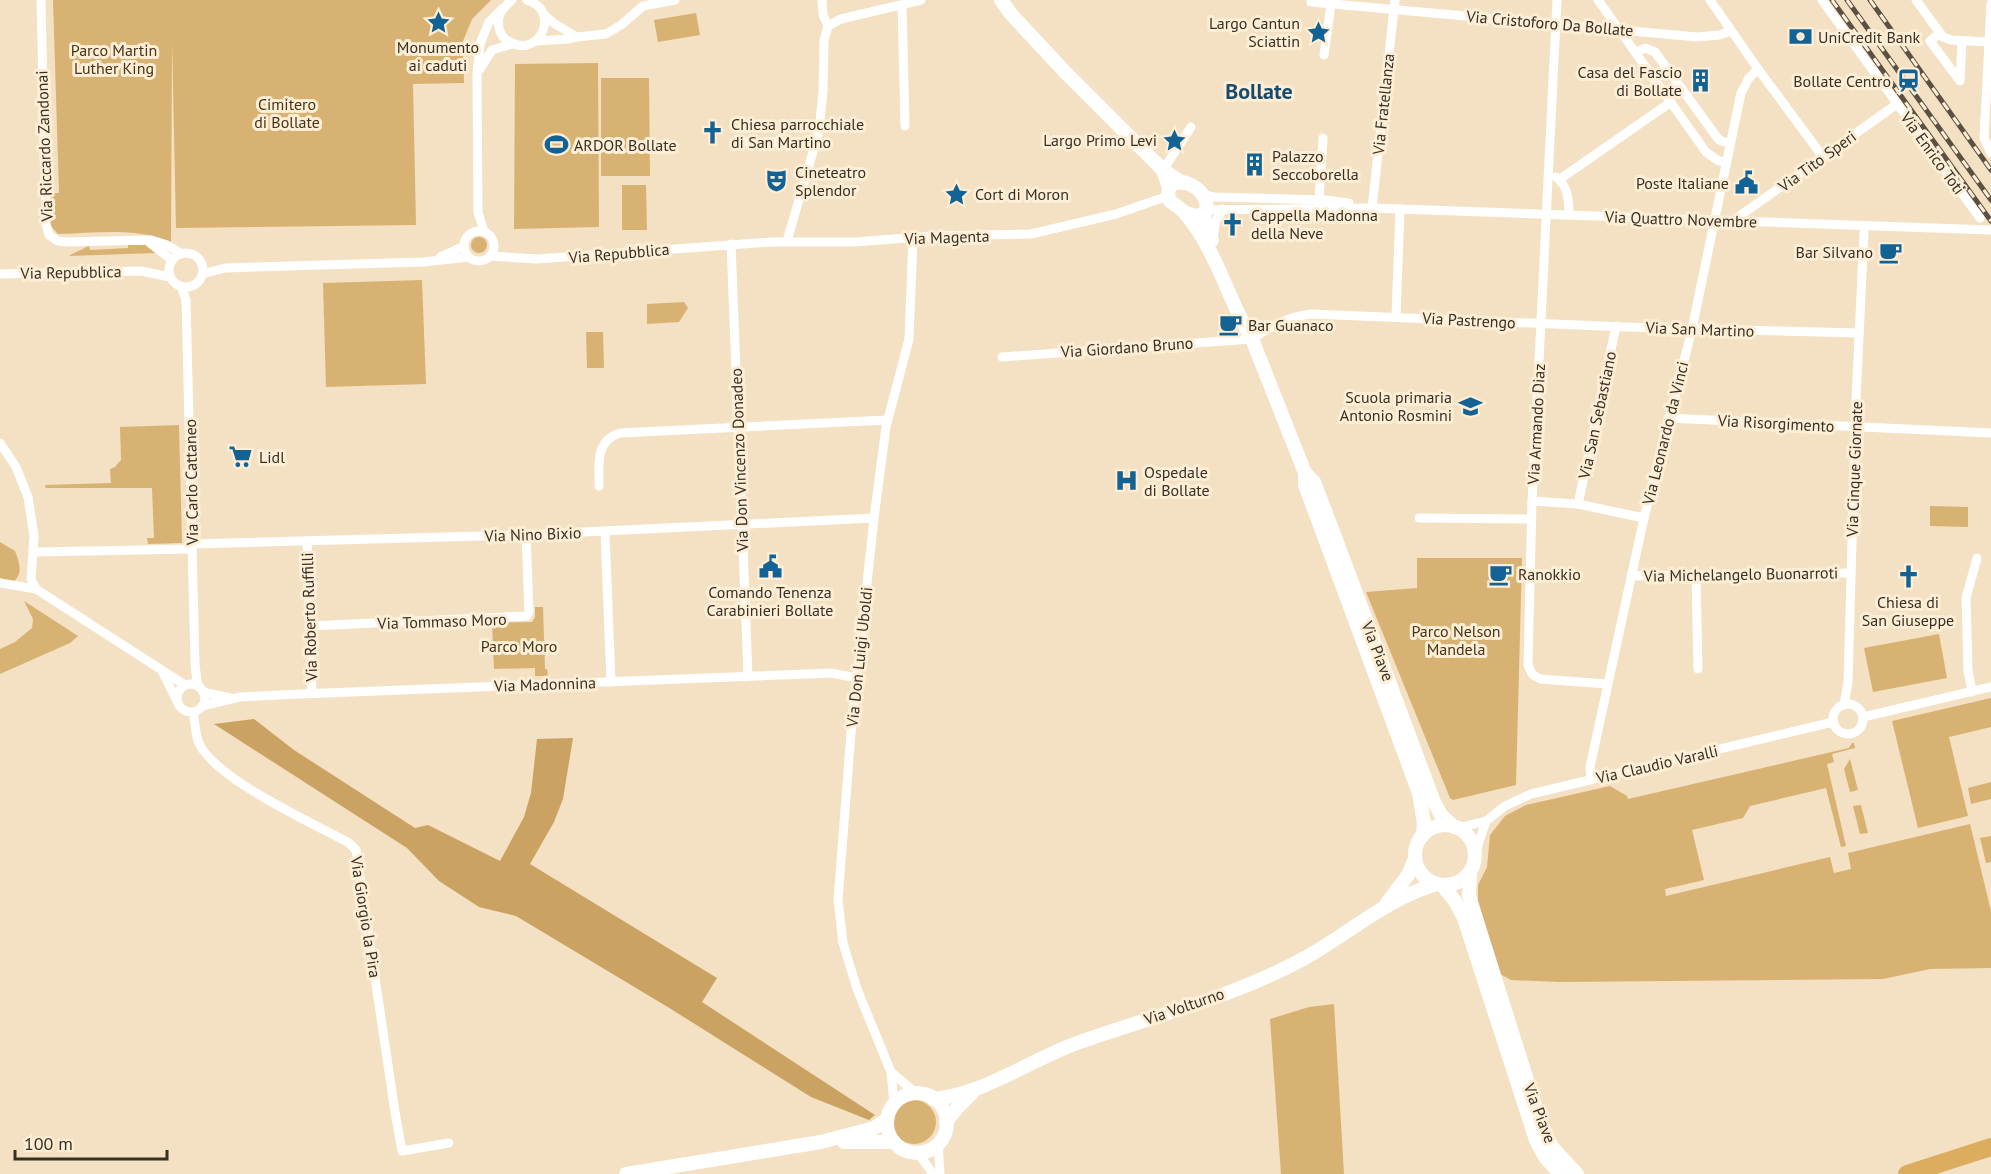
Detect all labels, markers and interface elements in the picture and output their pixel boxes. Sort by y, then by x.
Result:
street label: Via Cristoforo Da Bollate [1465,6,1634,40]
place icon: Monumento ai caduti [425,9,451,35]
place label: Largo Cantun Sciattin [1209,13,1300,51]
place icon: Largo Cantun Sciattin [1305,19,1331,45]
bank icon: UniCredit Bank [1787,24,1813,50]
place label: UniCredit Bank [1818,27,1921,47]
place label: Monumento ai caduti [397,37,479,75]
park label: Parco Martin Luther King [71,40,157,78]
street label: Via Fratellanza [1368,52,1398,157]
place label: Casa del Fascio di Bollate [1578,62,1682,100]
building icon: Casa del Fascio di Bollate [1687,68,1713,94]
station icon: Bollate Centro [1896,68,1922,94]
street label: Via Riccardo Zandonai [31,70,57,223]
place label: Bollate Centro [1793,71,1891,91]
district label: Bollate [1225,77,1293,105]
park label: Cimitero di Bollate [254,94,320,132]
street label: Via Enrico Toti [1896,107,1970,198]
place label: Chiesa parrocchiale di San Martino [731,114,864,152]
church icon: Chiesa parrocchiale di San Martino [700,120,726,146]
street label: Via Tito Speri [1773,126,1860,197]
place icon: Largo Primo Levi [1162,127,1188,153]
place label: Largo Primo Levi [1043,130,1157,150]
sports icon: ARDOR Bollate [543,132,569,158]
place label: ARDOR Bollate [574,135,677,155]
place label: Palazzo Seccoborella [1272,146,1359,184]
building icon: Palazzo Seccoborella [1241,152,1267,178]
place label: Cineteatro Splendor [795,162,866,200]
theatre icon: Cineteatro Splendor [764,168,790,194]
public building icon: Poste Italiane [1734,170,1760,196]
place label: Poste Italiane [1636,173,1729,193]
place icon: Cort di Moron [944,181,970,207]
place label: Cort di Moron [975,184,1069,204]
place label: Cappella Madonna della Neve [1251,205,1378,243]
street label: Via Quattro Novembre [1604,206,1757,232]
church icon: Cappella Madonna della Neve [1220,211,1246,237]
street label: Via Magenta [903,226,990,249]
street label: Via Repubblica [567,239,670,267]
cafe icon: Bar Silvano [1878,239,1904,265]
place label: Bar Silvano [1796,242,1873,262]
street label: Via Repubblica [19,261,122,283]
street label: Via Pastrengo [1421,308,1516,332]
cafe icon: Bar Guanaco [1217,312,1243,338]
place label: Bar Guanaco [1248,315,1333,335]
street label: Via San Martino [1644,317,1755,341]
street label: Via Giordano Bruno [1059,332,1194,362]
street label: Via San Sebastiano [1574,349,1620,482]
street label: Via Leonardo da Vinci [1637,359,1692,508]
street label: Via Armando Diaz [1523,363,1549,486]
street label: Via Don Vincenzo Donadeo [726,368,752,553]
place label: Scuola primaria Antonio Rosmini [1340,387,1452,425]
school or university icon: Scuola primaria Antonio Rosmini [1457,393,1483,419]
street label: Via Cinque Giornate [1842,401,1866,538]
street label: Via Risorgimento [1716,410,1835,436]
street label: Via Carlo Cattaneo [180,419,202,546]
supermarket icon: Lidl [228,444,254,470]
place label: Lidl [259,447,285,467]
place label: Ospedale di Bollate [1144,462,1210,500]
hospital icon: Ospedale di Bollate [1113,468,1139,494]
street label: Via Nino Bixio [483,522,582,546]
street label: Via Roberto Ruffilli [297,552,321,683]
public building icon: Comando Tenenza Carabinieri Bollate [757,554,783,580]
cafe icon: Ranokkio [1487,561,1513,587]
street label: Via Michelangelo Buonarroti [1643,562,1838,586]
place label: Ranokkio [1518,564,1581,584]
church icon: Chiesa di San Giuseppe [1895,564,1921,590]
place label: Comando Tenenza Carabinieri Bollate [707,582,833,620]
street label: Via Don Luigi Uboldi [842,586,876,729]
place label: Chiesa di San Giuseppe [1862,592,1954,630]
street label: Via Tommaso Moro [376,609,507,633]
street label: Via Piave [1357,617,1399,684]
park label: Parco Nelson Mandela [1411,621,1501,659]
park label: Parco Moro [481,636,557,656]
street label: Via Madonnina [493,672,596,696]
street label: Via Claudio Varalli [1593,740,1720,788]
street label: Via Giorgio la Pira [346,854,385,979]
street label: Via Volturno [1140,983,1227,1029]
street label: Via Piave [1519,1079,1561,1146]
scale bar [15,1123,166,1161]
text: 100 m [24,1132,73,1155]

